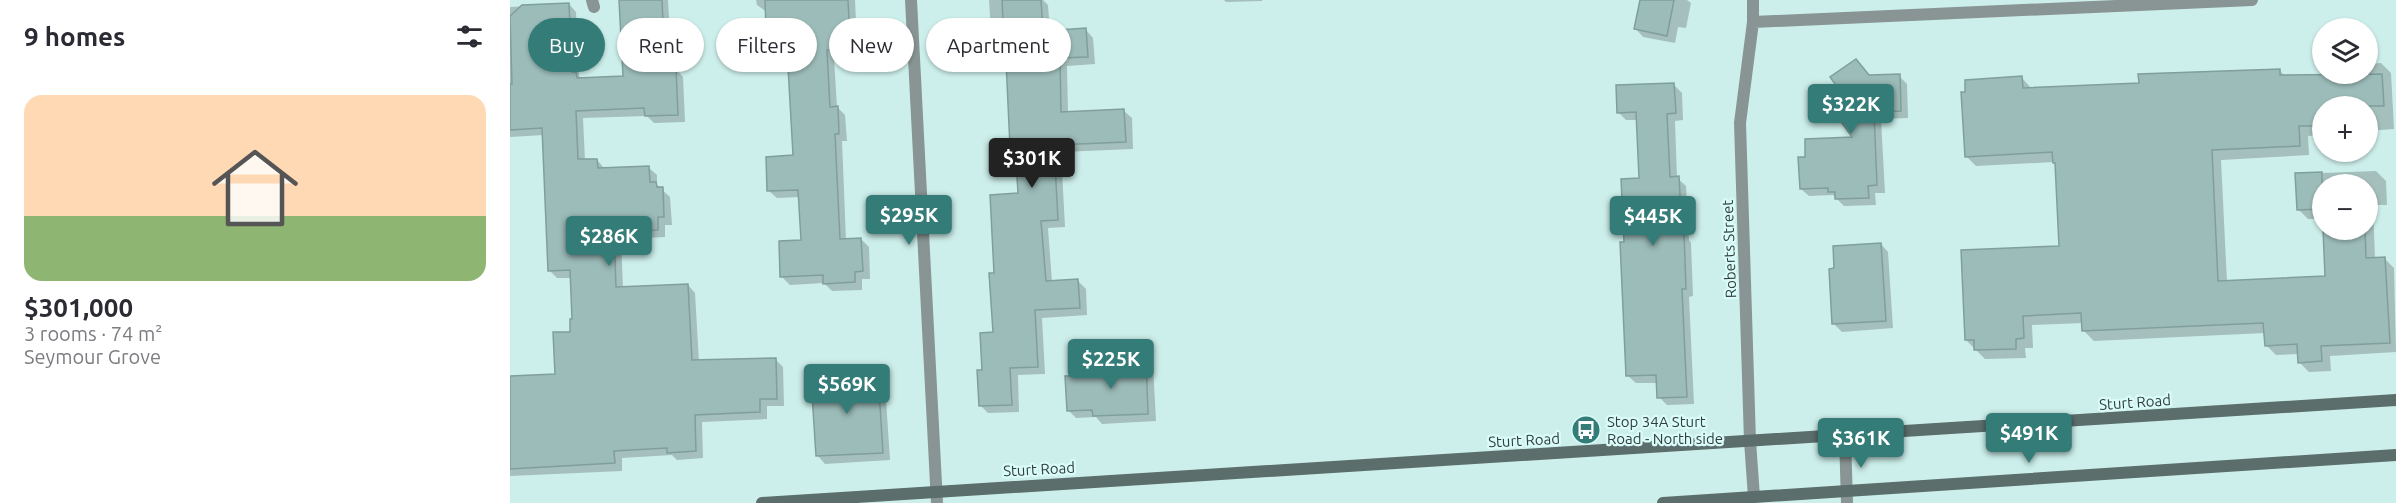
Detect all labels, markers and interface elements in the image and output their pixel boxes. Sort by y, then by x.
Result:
chip: Buy [528,18,605,72]
chip: Rent [617,18,704,72]
chip: Filters [716,18,817,72]
chip: New [829,18,914,72]
chip: Apartment [926,18,1071,72]
map controls [2312,18,2378,240]
button: layers [2312,18,2378,84]
icon: filters [453,20,486,53]
text: 9 homes [24,22,125,51]
pin: $322K [1809,84,1893,135]
text: $322K [1822,92,1880,115]
button: + [2312,96,2378,162]
icon: home [201,134,309,242]
pin: $301K [990,138,1074,189]
text: $301K [1003,146,1061,169]
button: − [2312,174,2378,240]
pin: $295K [867,195,951,246]
pin: $445K [1611,196,1695,247]
street label: Roberts Street [1719,199,1739,299]
text: $295K [880,203,938,226]
text: $445K [1624,204,1682,227]
pin: $286K [567,216,651,267]
text: $286K [580,224,638,247]
text: $301,000 [24,293,133,322]
text: 3 rooms · 74 m² [24,322,162,345]
pin: $225K [1069,339,1153,390]
text: Seymour Grove [24,345,161,368]
text: $225K [1082,347,1140,370]
pin: $569K [805,364,889,415]
text: $569K [818,372,876,395]
street label: Sturt Road [2099,391,2171,413]
place label: Stop 34A Sturt Road - North side [1607,413,1723,447]
pin: $491K [1987,413,2071,464]
bus stop icon: Stop 34A Sturt Road - North side [1570,414,1602,446]
pin: $361K [1819,418,1903,469]
text: $491K [2000,421,2058,444]
text: $361K [1832,426,1890,449]
street label: Sturt Road [1488,430,1560,450]
street label: Sturt Road [1003,459,1075,479]

